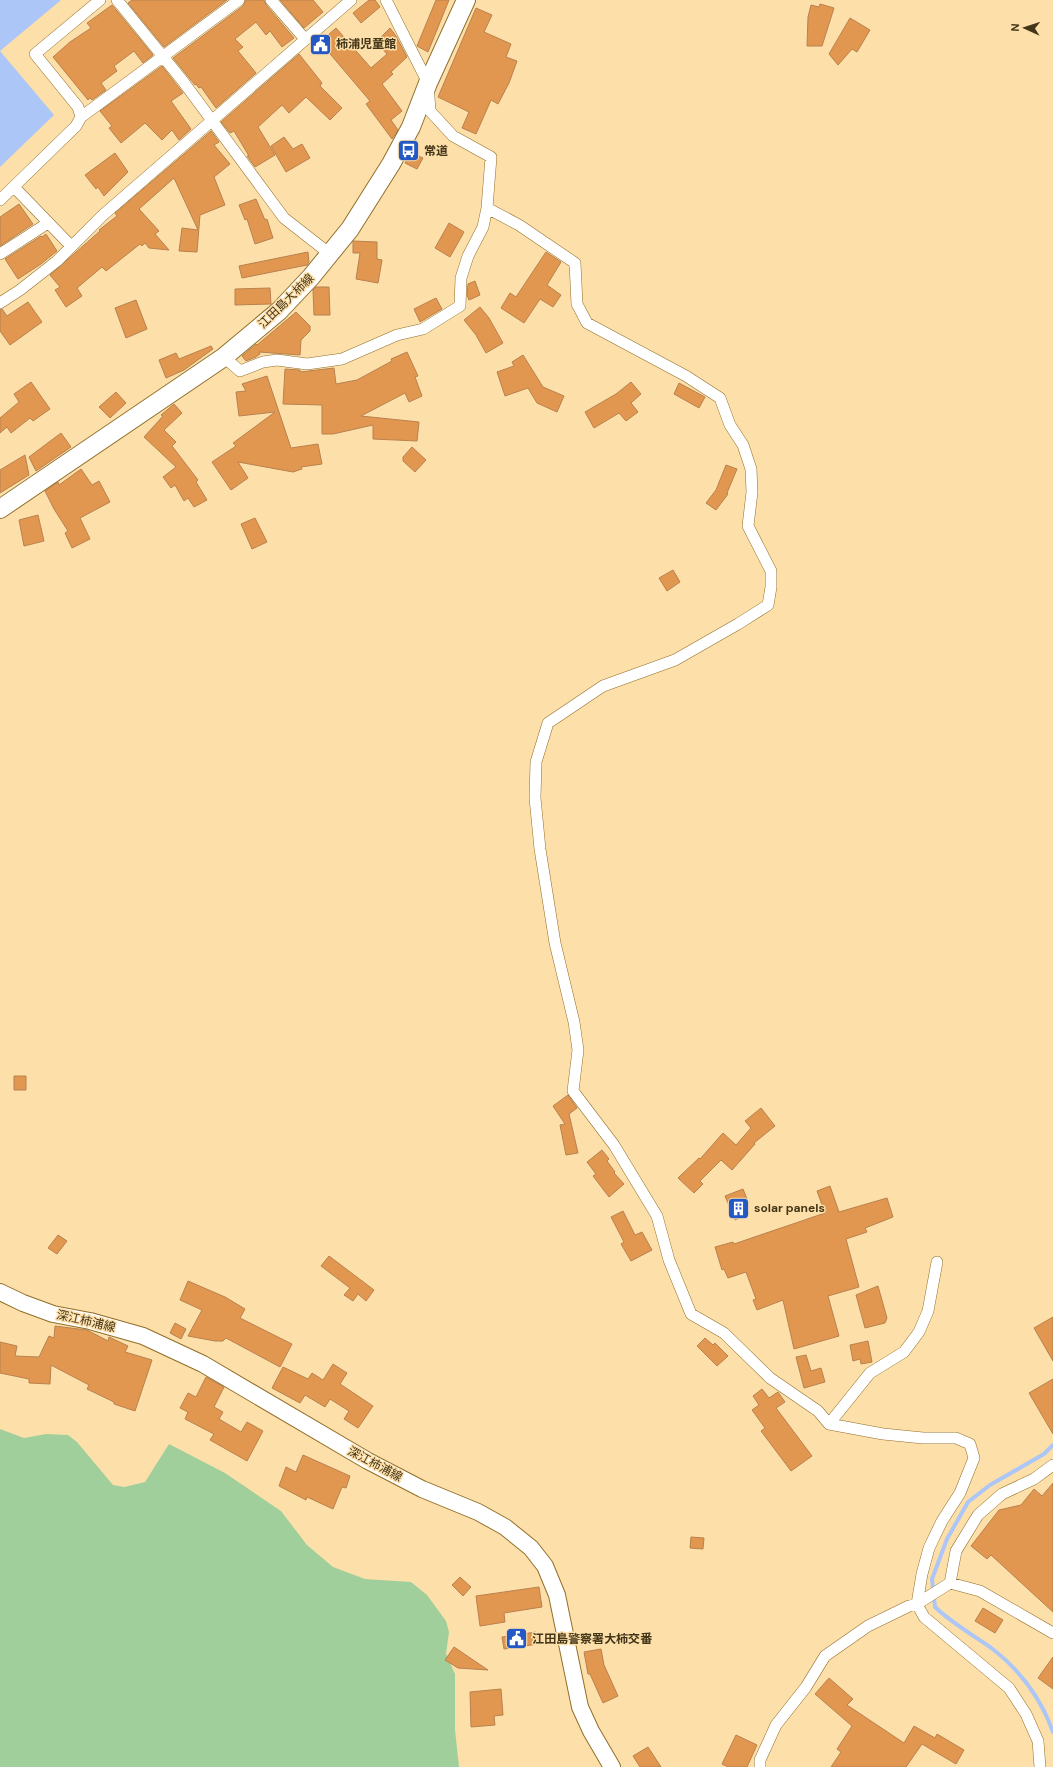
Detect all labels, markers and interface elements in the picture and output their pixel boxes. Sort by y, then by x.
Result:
north arrow [1005,8,1045,48]
text: N [1008,23,1022,32]
public building icon: 柿浦児童館 [307,31,333,57]
place label: 柿浦児童館 [336,36,396,52]
bus stop icon: 常道 [395,138,421,164]
place label: 常道 [424,143,448,159]
street label: 江田島大柿線 [255,270,317,332]
building icon: solar panels [725,1195,751,1221]
place label: solar panels [754,1200,825,1216]
street label: 深江柿浦線 [55,1306,117,1336]
street label: 深江柿浦線 [345,1443,405,1485]
public building icon: 江田島警察署大柿交番 [504,1626,530,1652]
place label: 江田島警察署大柿交番 [532,1631,653,1647]

